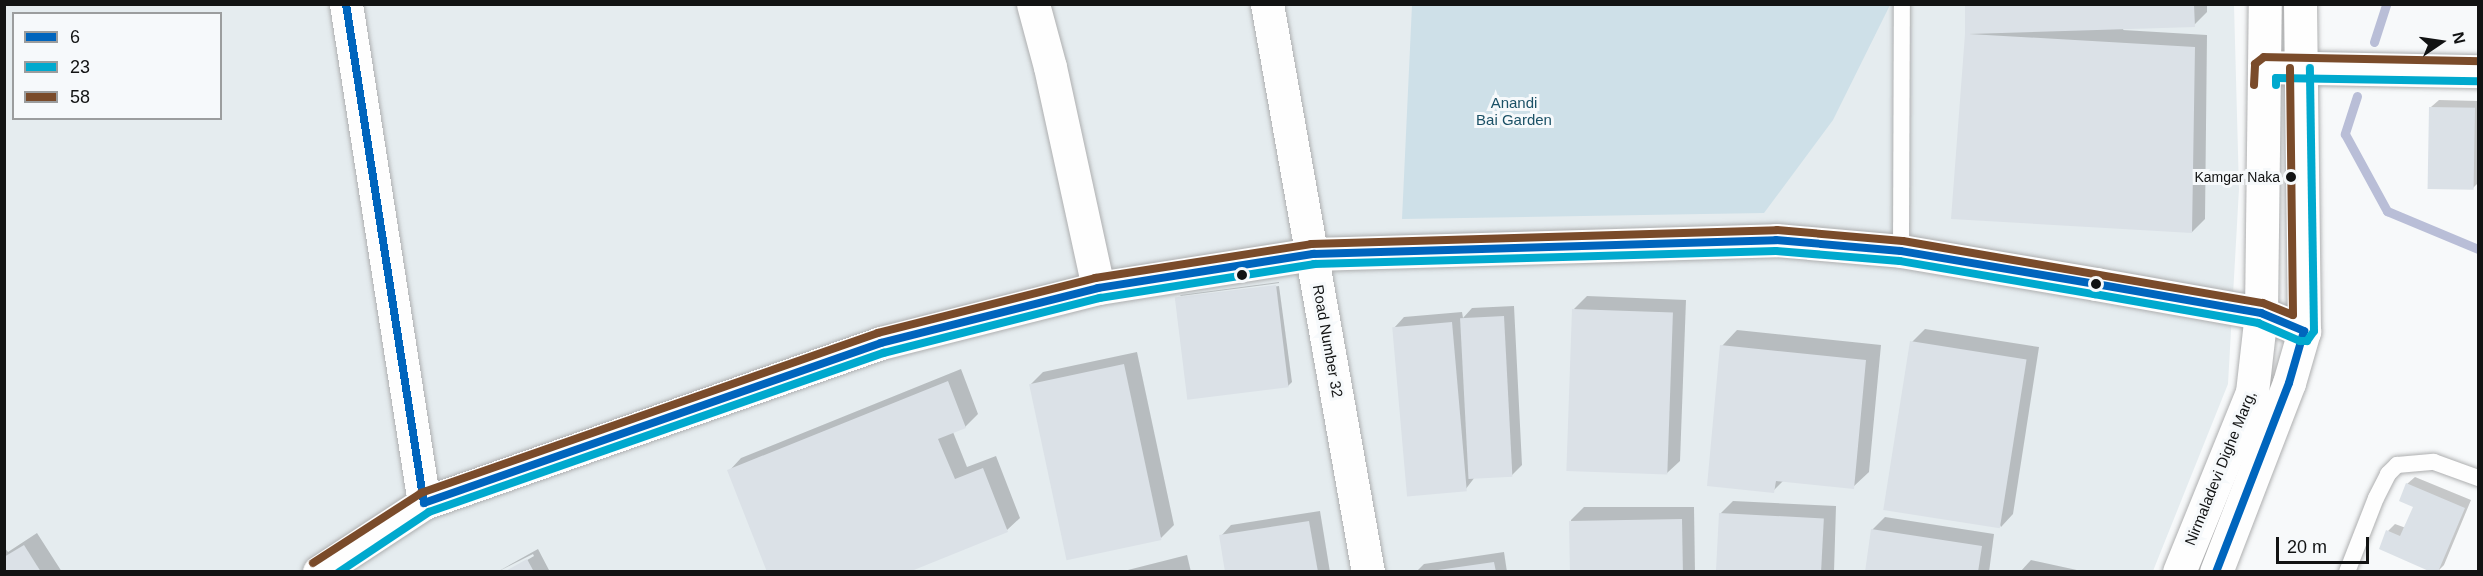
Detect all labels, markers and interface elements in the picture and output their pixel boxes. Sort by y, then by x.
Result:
legend [12,12,222,120]
north arrow [2411,12,2471,72]
text: 6 [70,27,80,47]
text: N [2449,30,2469,45]
text: 23 [70,57,90,77]
text: 58 [70,87,90,107]
park label: Anandi Bai Garden [1476,93,1552,128]
place label: Kamgar Naka [2194,169,2280,185]
marker: Kamgar Naka [2285,171,2297,183]
unlabelled marker [1236,269,1248,281]
unlabelled marker [2090,278,2102,290]
street label: Road Number 32 [1309,283,1347,399]
street label: Nirmaladevi Dighe Marg, [2181,388,2259,548]
scale bar [2279,525,2372,563]
text: 20 m [2287,537,2327,557]

